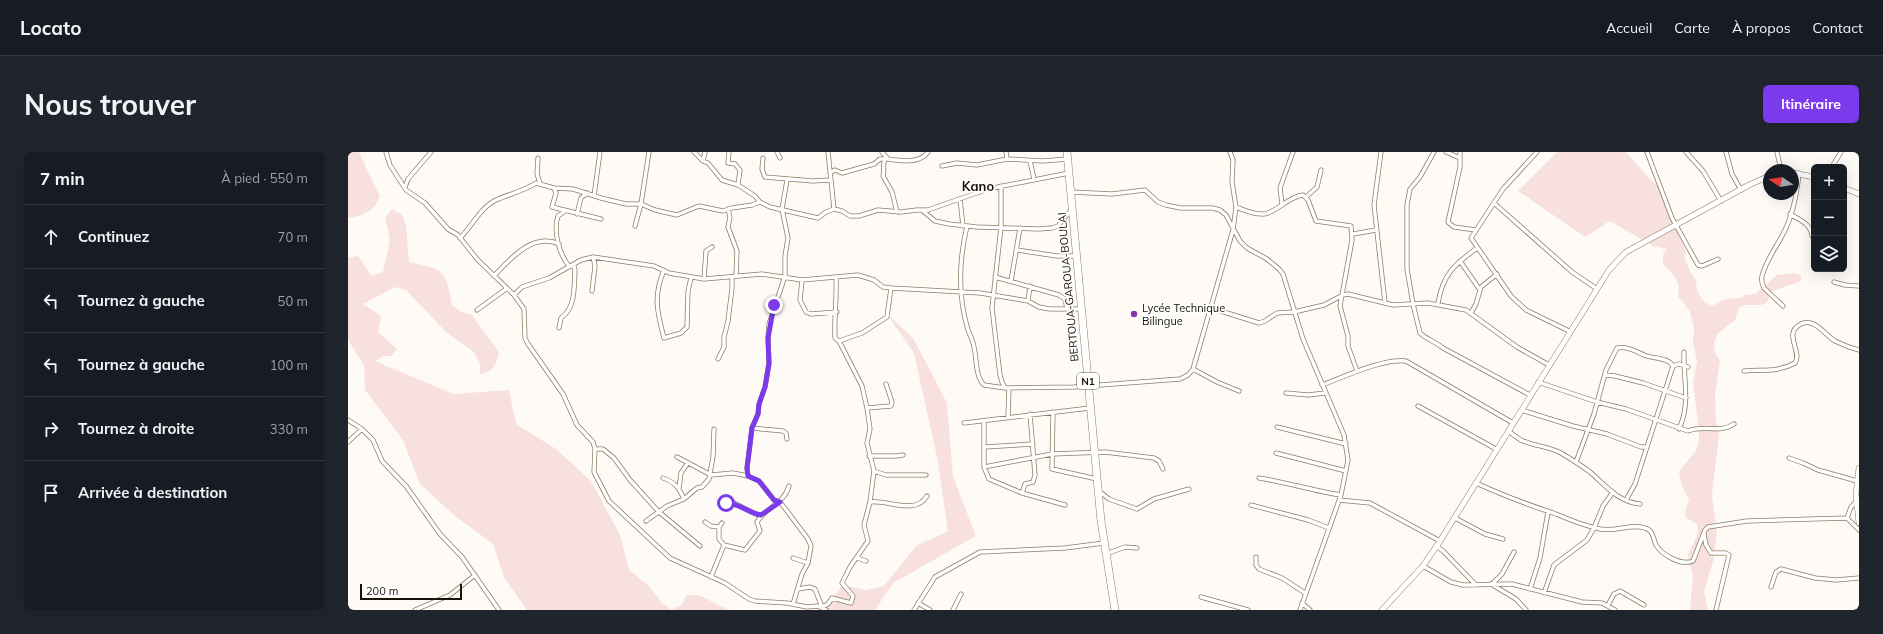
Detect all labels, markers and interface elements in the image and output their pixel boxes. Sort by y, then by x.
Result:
text: Locato [20,16,81,40]
text: Accueil [1606,19,1652,37]
text: Carte [1674,19,1710,37]
text: À propos [1732,19,1791,37]
text: Contact [1813,19,1863,37]
button: Itinéraire [1763,85,1859,123]
text: Nous trouver [24,87,196,122]
north arrow [1763,164,1799,200]
map controls [1811,164,1847,272]
button: + [1811,164,1847,200]
text: 7 min [40,168,85,189]
text: À pied · 550 m [221,170,308,186]
district label: Kano [962,178,994,194]
button: − [1811,200,1847,236]
street label: BERTOUA-GAROUA-BOULAI [1054,212,1082,362]
icon: ahead [40,226,62,248]
text: Continuez [78,227,149,246]
text: 70 m [278,229,308,245]
button: layers [1811,236,1847,272]
icon: left [40,290,62,312]
text: Tournez à gauche [78,291,205,310]
text: 50 m [278,293,308,309]
route end [765,296,783,314]
place label: Lycée Technique Bilingue [1142,301,1225,328]
marker: Lycée Technique Bilingue [1129,309,1139,319]
icon: left [40,354,62,376]
text: Tournez à gauche [78,355,205,374]
text: 100 m [270,357,308,373]
road number: N1 [1077,373,1099,389]
icon: right [40,418,62,440]
text: Tournez à droite [78,419,194,438]
text: 330 m [270,421,308,437]
icon: arrive [40,482,62,504]
text: Arrivée à destination [78,483,227,502]
route start [717,494,735,512]
scale bar [360,582,462,601]
text: 200 m [366,584,398,598]

